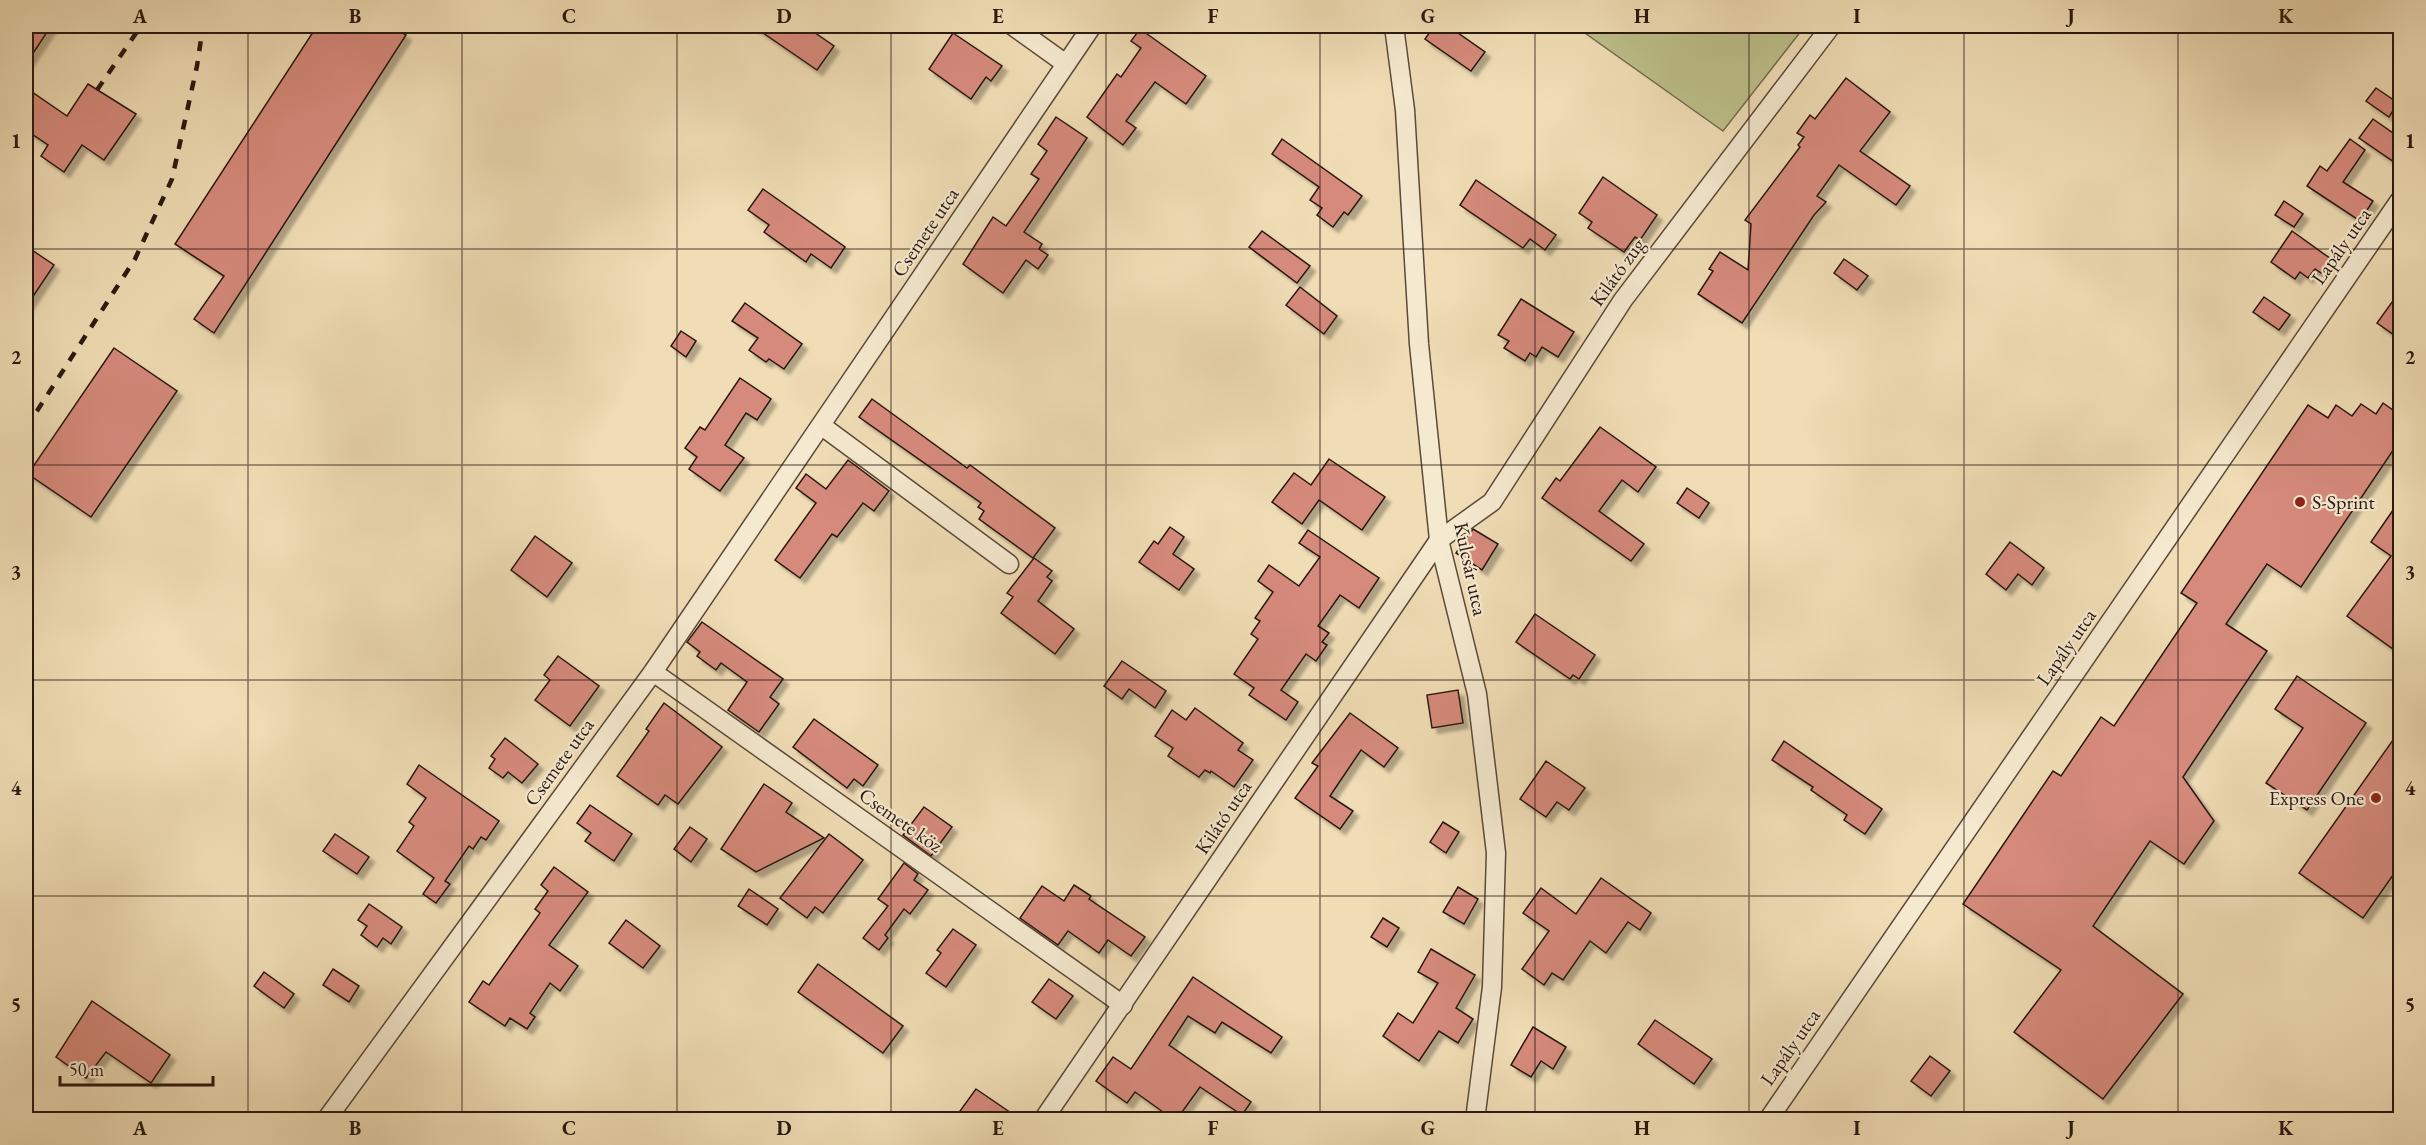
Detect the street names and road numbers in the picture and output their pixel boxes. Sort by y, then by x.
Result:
street label: Csemete utca [886,182,964,282]
street label: Lapály utca [2305,203,2377,289]
street label: Kilátó zug [1583,232,1651,311]
street label: Kulcsár utca [1448,520,1494,618]
street label: Lapály utca [2030,604,2102,690]
street label: Csemete utca [518,713,600,811]
street label: Kilátó utca [1189,775,1257,859]
street label: Csemete köz [854,782,948,859]
street label: Lapály utca [1754,1004,1826,1090]

